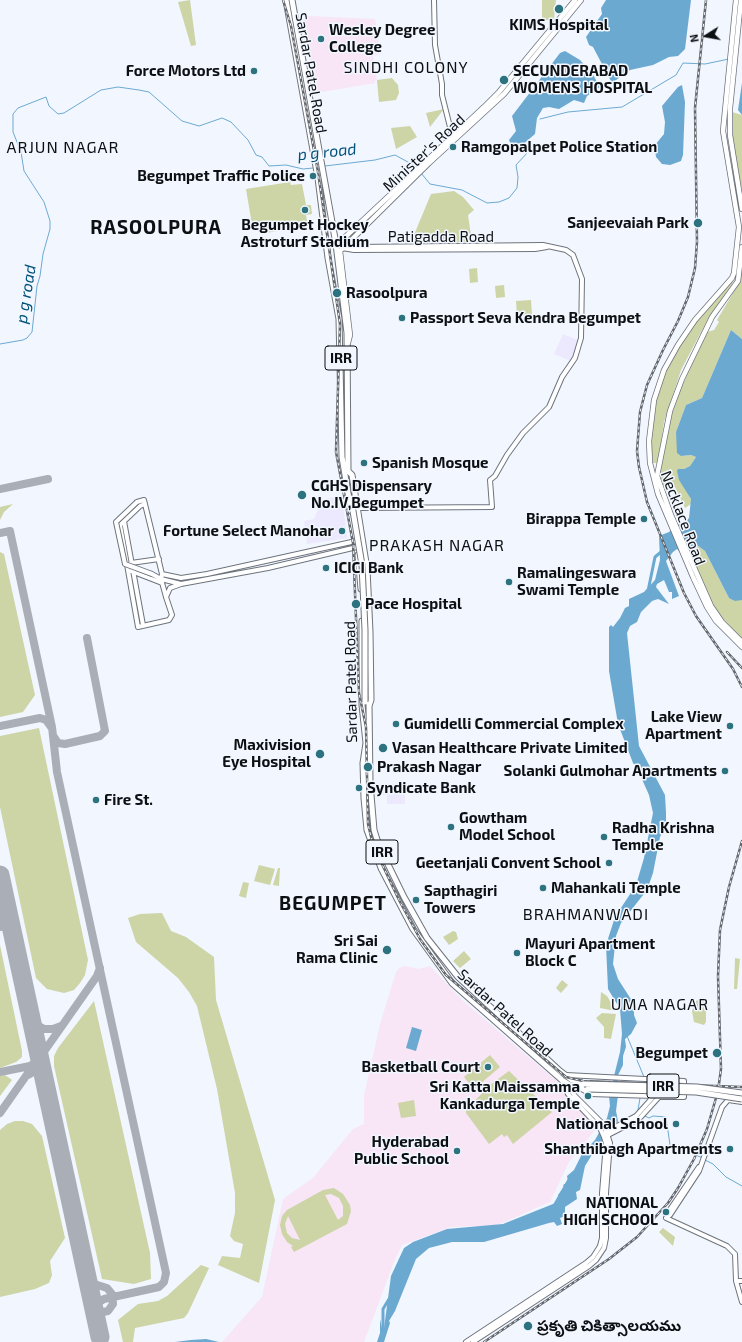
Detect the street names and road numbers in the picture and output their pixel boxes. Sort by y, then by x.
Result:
street label: Sardar Patel Road [292,11,330,135]
street label: Minister's Road [379,110,469,196]
street label: Patigadda Road [388,228,494,246]
road number: IRR [325,346,357,370]
street label: Necklace Road [657,468,709,568]
street label: Sardar Patel Road [341,621,361,743]
road number: IRR [366,840,398,864]
street label: Sardar Patel Road [454,966,556,1060]
road number: IRR [647,1074,679,1098]

